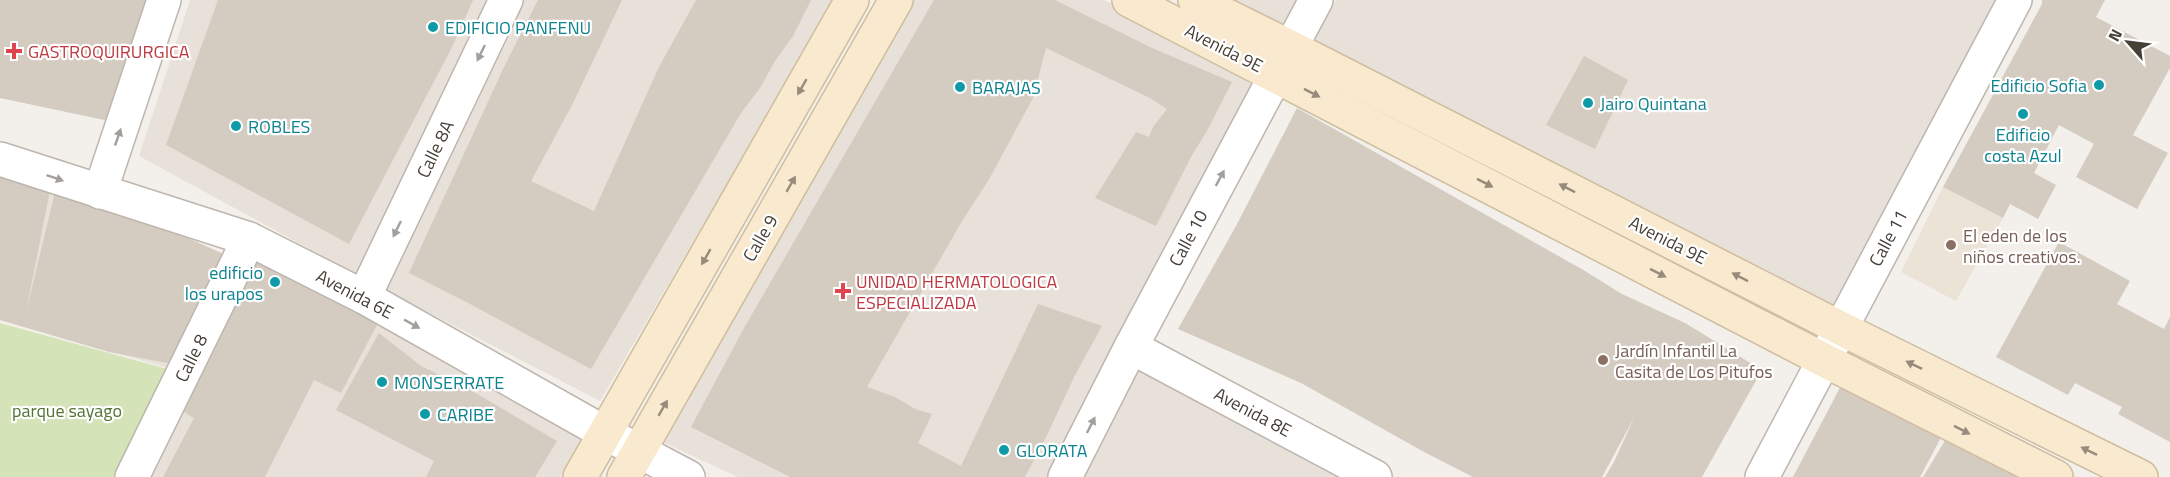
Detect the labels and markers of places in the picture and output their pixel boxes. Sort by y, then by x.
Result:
place label: EDIFICIO PANFENU [445,14,591,41]
marker: EDIFICIO PANFENU [426,20,440,34]
place label: GASTROQUIRURGICA [28,38,190,65]
marker: GASTROQUIRURGICA [5,42,23,60]
place label: Edificio Sofia [1990,72,2087,99]
place label: BARAJAS [972,74,1041,101]
marker: Edificio Sofia [2092,78,2106,92]
marker: BARAJAS [953,80,967,94]
place label: Jairo Quintana [1600,90,1707,117]
marker: Jairo Quintana [1581,96,1595,110]
marker: Edificio costa Azul [2016,107,2030,121]
place label: ROBLES [248,113,310,140]
marker: ROBLES [229,119,243,133]
place label: Edificio costa Azul [1984,121,2062,169]
place label: El eden de los niños creativos. [1963,222,2081,270]
marker: El eden de los niños creativos. [1944,238,1958,252]
place label: edificio los urapos [185,259,263,307]
place label: UNIDAD HERMATOLOGICA ESPECIALIZADA [856,268,1057,316]
marker: edificio los urapos [268,275,282,289]
marker: UNIDAD HERMATOLOGICA ESPECIALIZADA [834,282,852,300]
place label: Jardín Infantil La Casita de Los Pitufos [1615,337,1773,385]
marker: Jardín Infantil La Casita de Los Pitufos [1596,353,1610,367]
place label: MONSERRATE [394,369,504,396]
marker: MONSERRATE [375,375,389,389]
place label: CARIBE [437,401,494,428]
marker: CARIBE [418,407,432,421]
place label: GLORATA [1016,437,1088,464]
marker: GLORATA [997,443,1011,457]

